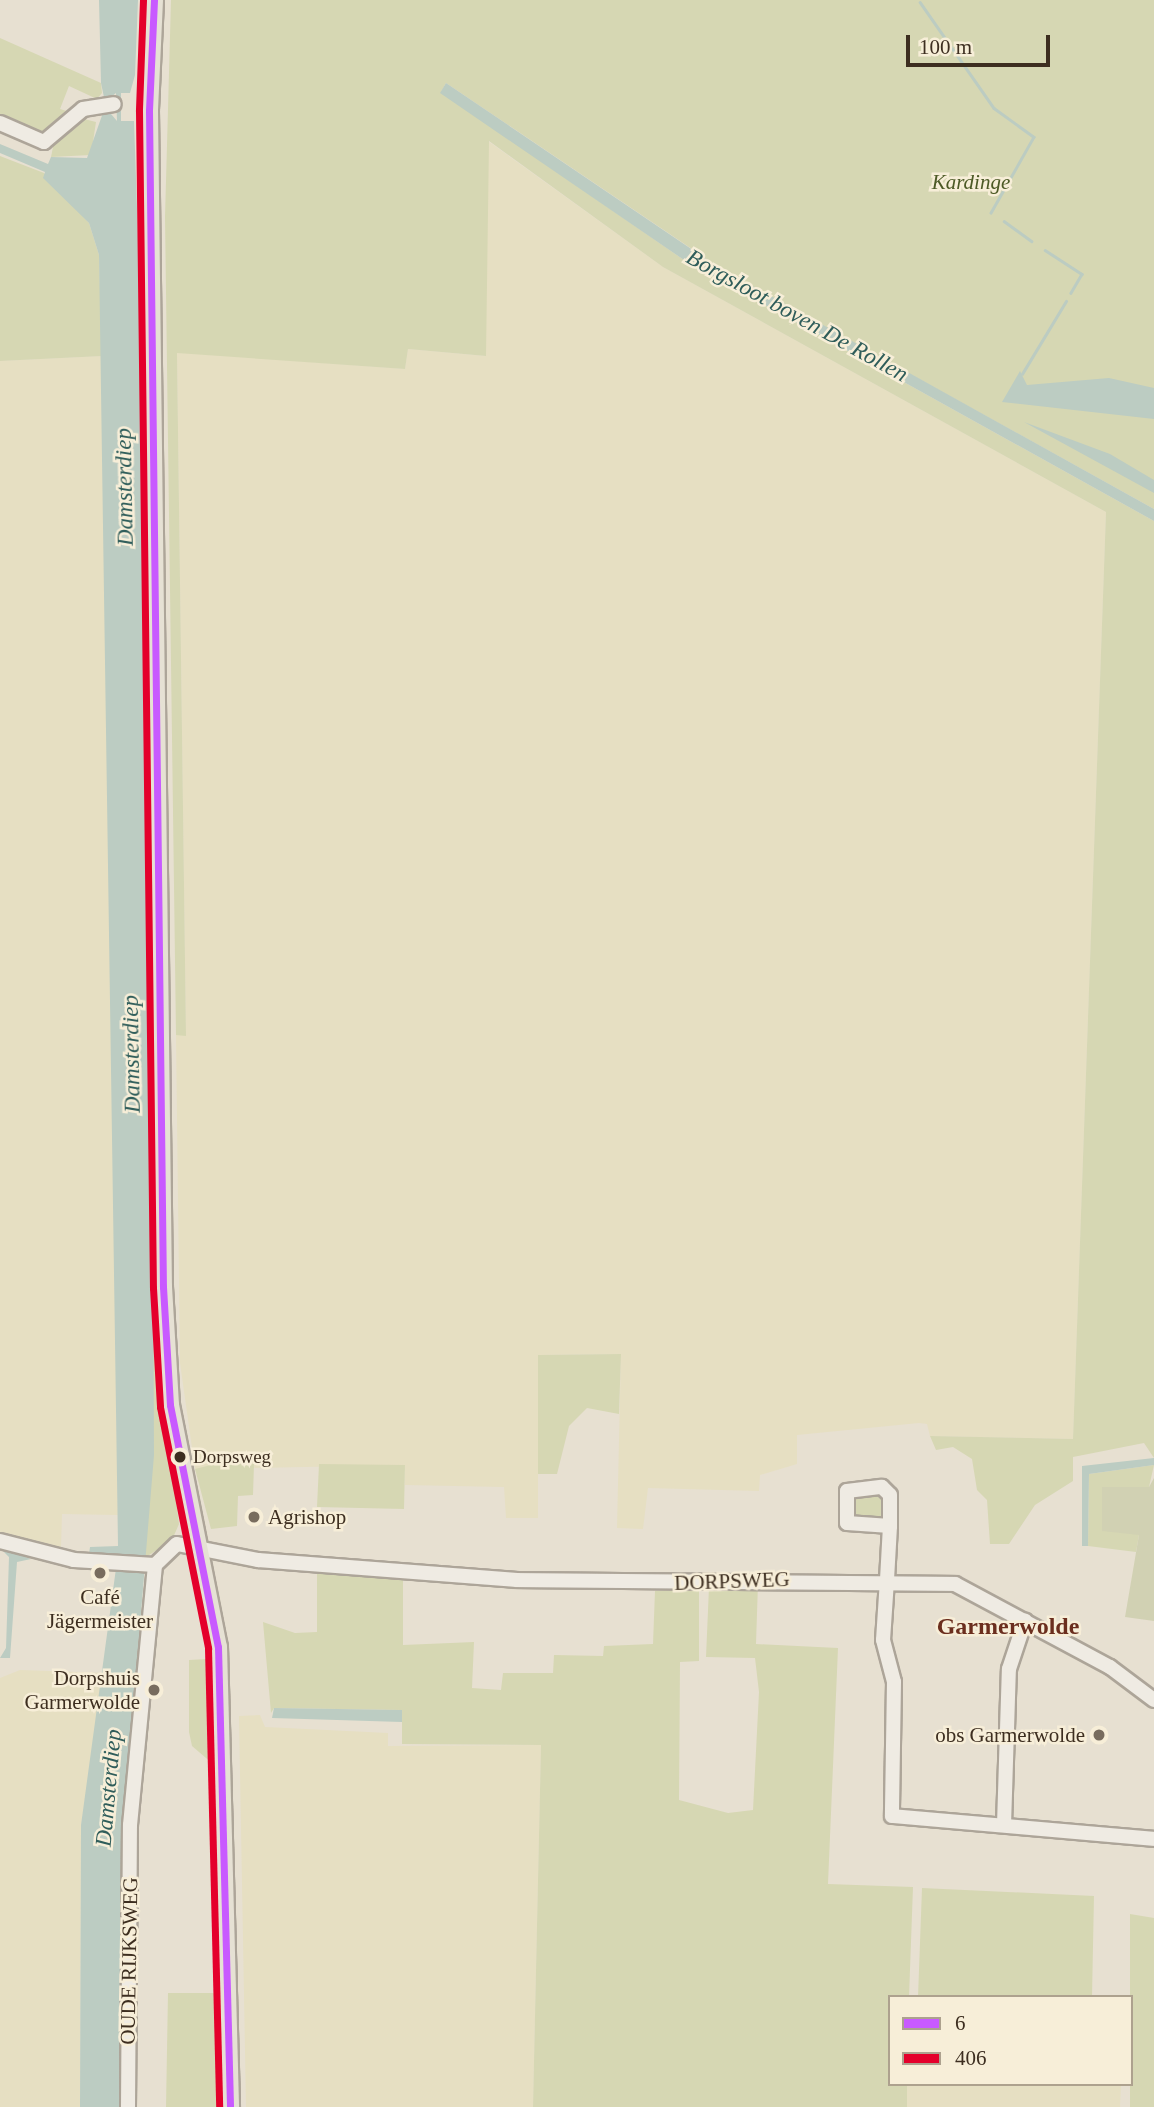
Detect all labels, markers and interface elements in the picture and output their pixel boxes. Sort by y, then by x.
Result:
scale bar [909,21,1052,65]
text: 100 m [919,35,972,59]
park label: Kardinge [932,169,1010,195]
water label: Borgsloot boven De Rollen [681,244,913,388]
water label: Damsterdiep [110,428,140,546]
water label: Damsterdiep [117,995,147,1113]
place label: Dorpsweg [193,1446,271,1468]
marker: Dorpsweg [173,1450,187,1464]
place label: Agrishop [268,1504,346,1530]
marker: Agrishop [246,1509,262,1525]
marker: Café Jägermeister [92,1565,108,1581]
street label: DORPSWEG [674,1566,790,1596]
place label: Café Jägermeister [47,1584,153,1634]
district label: Garmerwolde [937,1613,1079,1641]
place label: Dorpshuis Garmerwolde [25,1665,140,1715]
marker: Dorpshuis Garmerwolde [146,1682,162,1698]
place label: obs Garmerwolde [935,1722,1085,1748]
marker: obs Garmerwolde [1091,1727,1107,1743]
water label: Damsterdiep [90,1728,128,1848]
street label: OUDE RIJKSWEG [115,1877,143,2045]
legend [888,1995,1133,2086]
text: 6 [955,2011,966,2035]
text: 406 [955,2046,987,2070]

